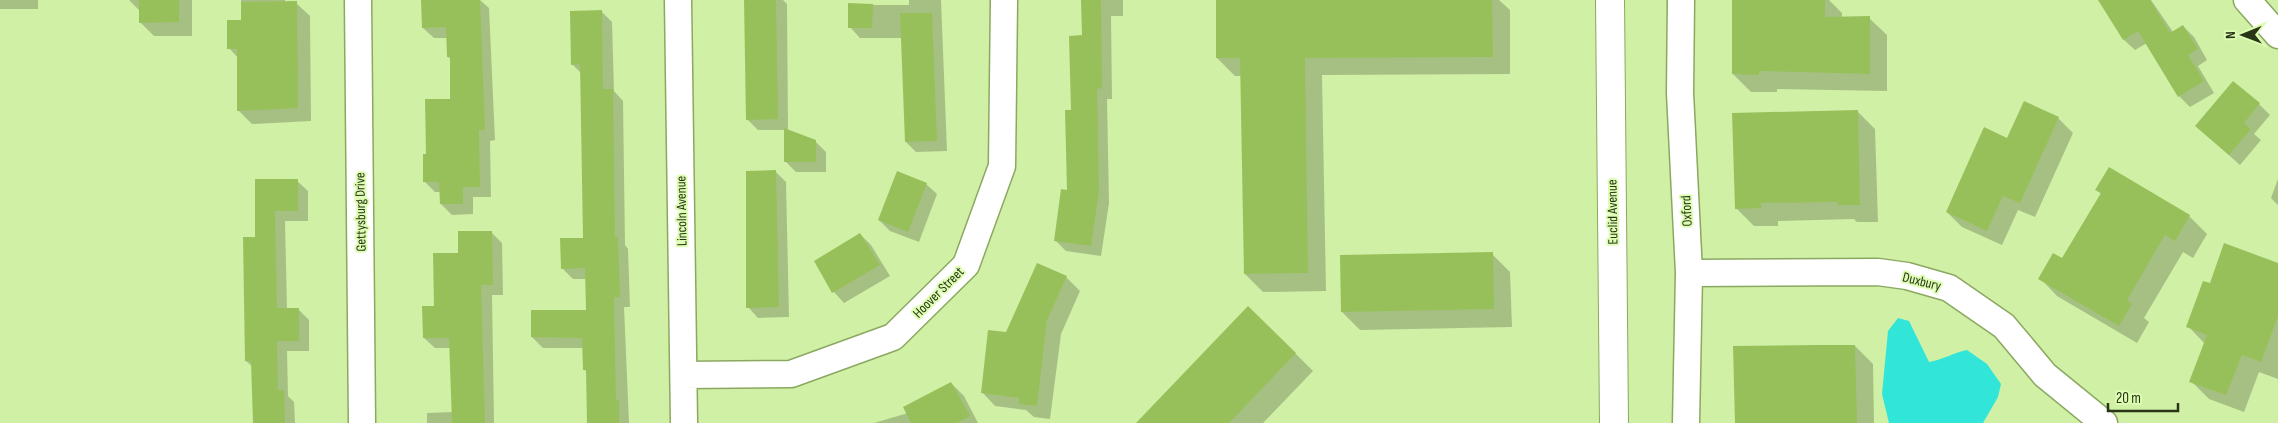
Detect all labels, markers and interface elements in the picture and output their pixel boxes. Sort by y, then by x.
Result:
north arrow [2218,10,2268,60]
text: N [2222,31,2239,39]
street label: Gettysburg Drive [351,172,370,252]
street label: Lincoln Avenue [672,176,691,246]
street label: Euclid Avenue [1603,179,1622,245]
street label: Oxford [1677,195,1696,227]
street label: Hoover Street [909,263,967,321]
street label: Duxbury [1901,268,1944,295]
scale bar [2108,380,2178,412]
text: 20 m [2116,389,2141,408]

